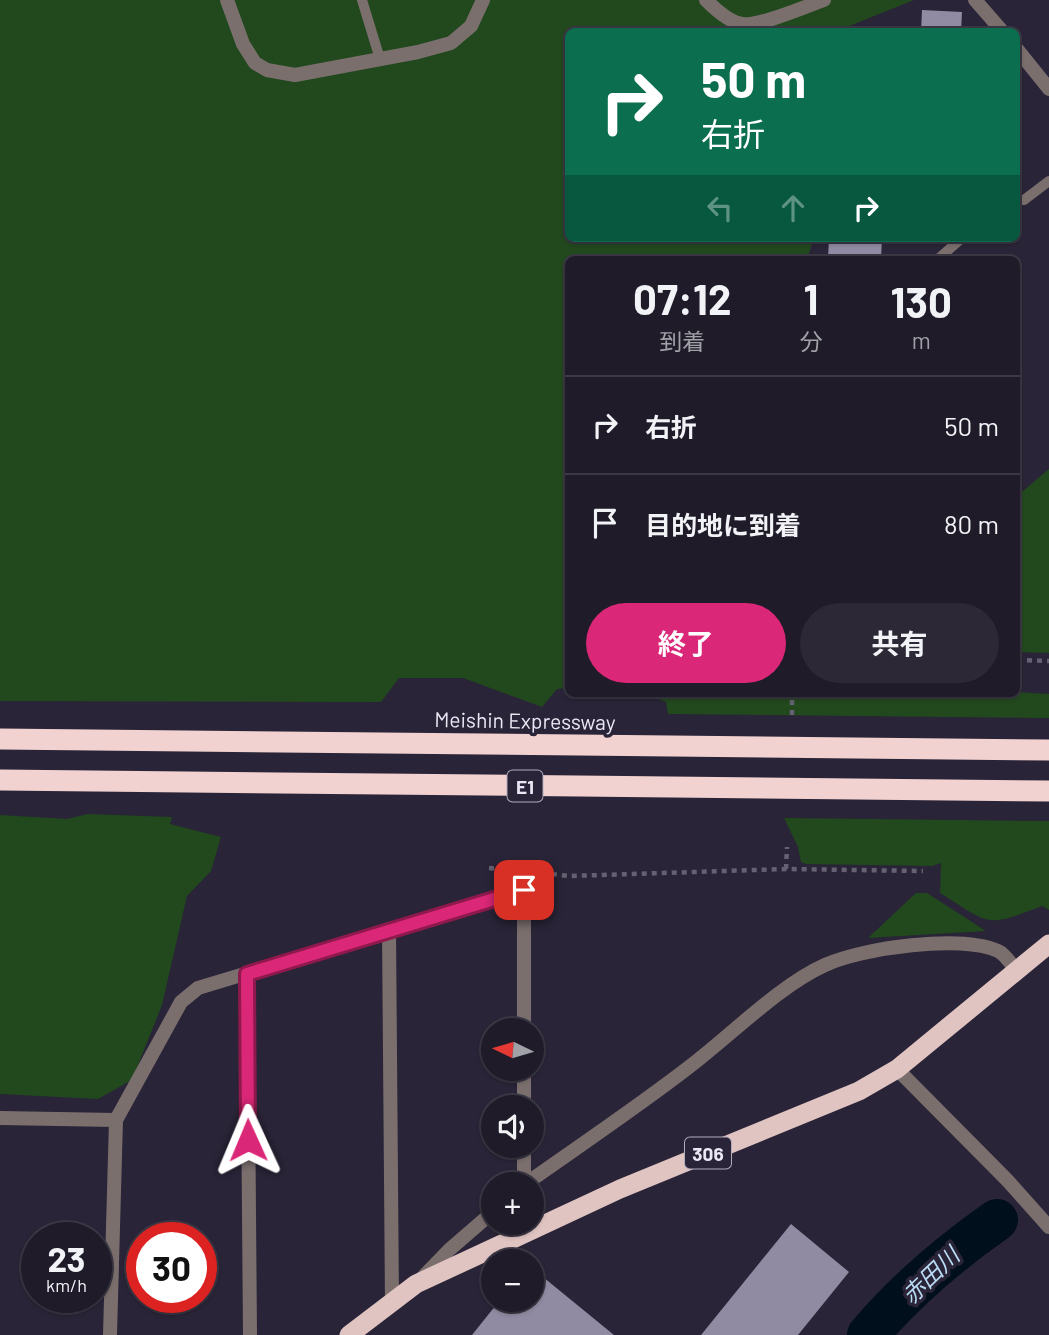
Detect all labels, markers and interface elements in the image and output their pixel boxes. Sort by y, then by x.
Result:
text: 50 m [701,49,806,108]
icon: right [586,56,677,147]
text: 右折 [701,114,765,152]
icon: left [701,189,739,227]
icon: ahead [774,189,812,227]
icon: right [847,189,885,227]
text: 07:12 [633,273,731,323]
text: 1 [804,273,818,323]
text: 130 [890,276,952,326]
text: m [912,326,931,354]
text: 到着 [659,327,705,355]
text: 分 [799,327,822,355]
icon: right [586,406,624,444]
text: 50 m [944,410,999,441]
text: 右折 [645,411,697,442]
icon: arrive [586,504,624,542]
text: 80 m [944,508,999,539]
text: 目的地に到着 [645,509,801,540]
button: 終了 [586,603,786,683]
button: 共有 [800,603,999,683]
street label: Meishin Expressway [434,706,616,734]
road number: E1 [508,771,542,802]
pin [494,860,554,920]
icon: arrive [505,871,543,909]
north arrow [481,1018,544,1082]
map controls [481,1018,544,1312]
button: sound [481,1095,544,1158]
position arrow [211,1103,285,1177]
road number: 306 [685,1138,731,1168]
button: + [481,1172,544,1235]
speed limit sign: 30 [126,1222,217,1313]
text: 23 [47,1237,86,1279]
water label: 赤田川 [895,1239,967,1309]
button: − [481,1249,544,1312]
text: km/h [46,1274,87,1296]

